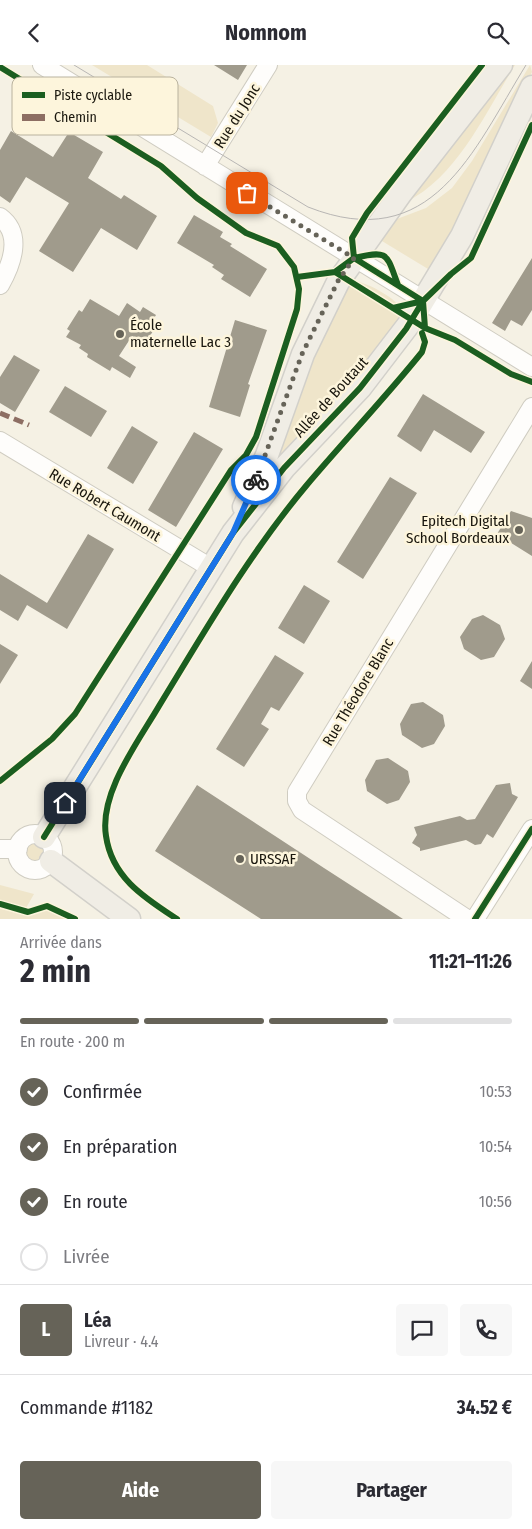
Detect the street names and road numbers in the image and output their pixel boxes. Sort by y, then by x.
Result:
street label: Rue du Jonc [210,80,264,152]
street label: Allée de Boutaut [290,353,372,441]
street label: Rue Robert Caumont [46,465,164,545]
street label: Rue Théodore Blanc [319,634,398,749]

